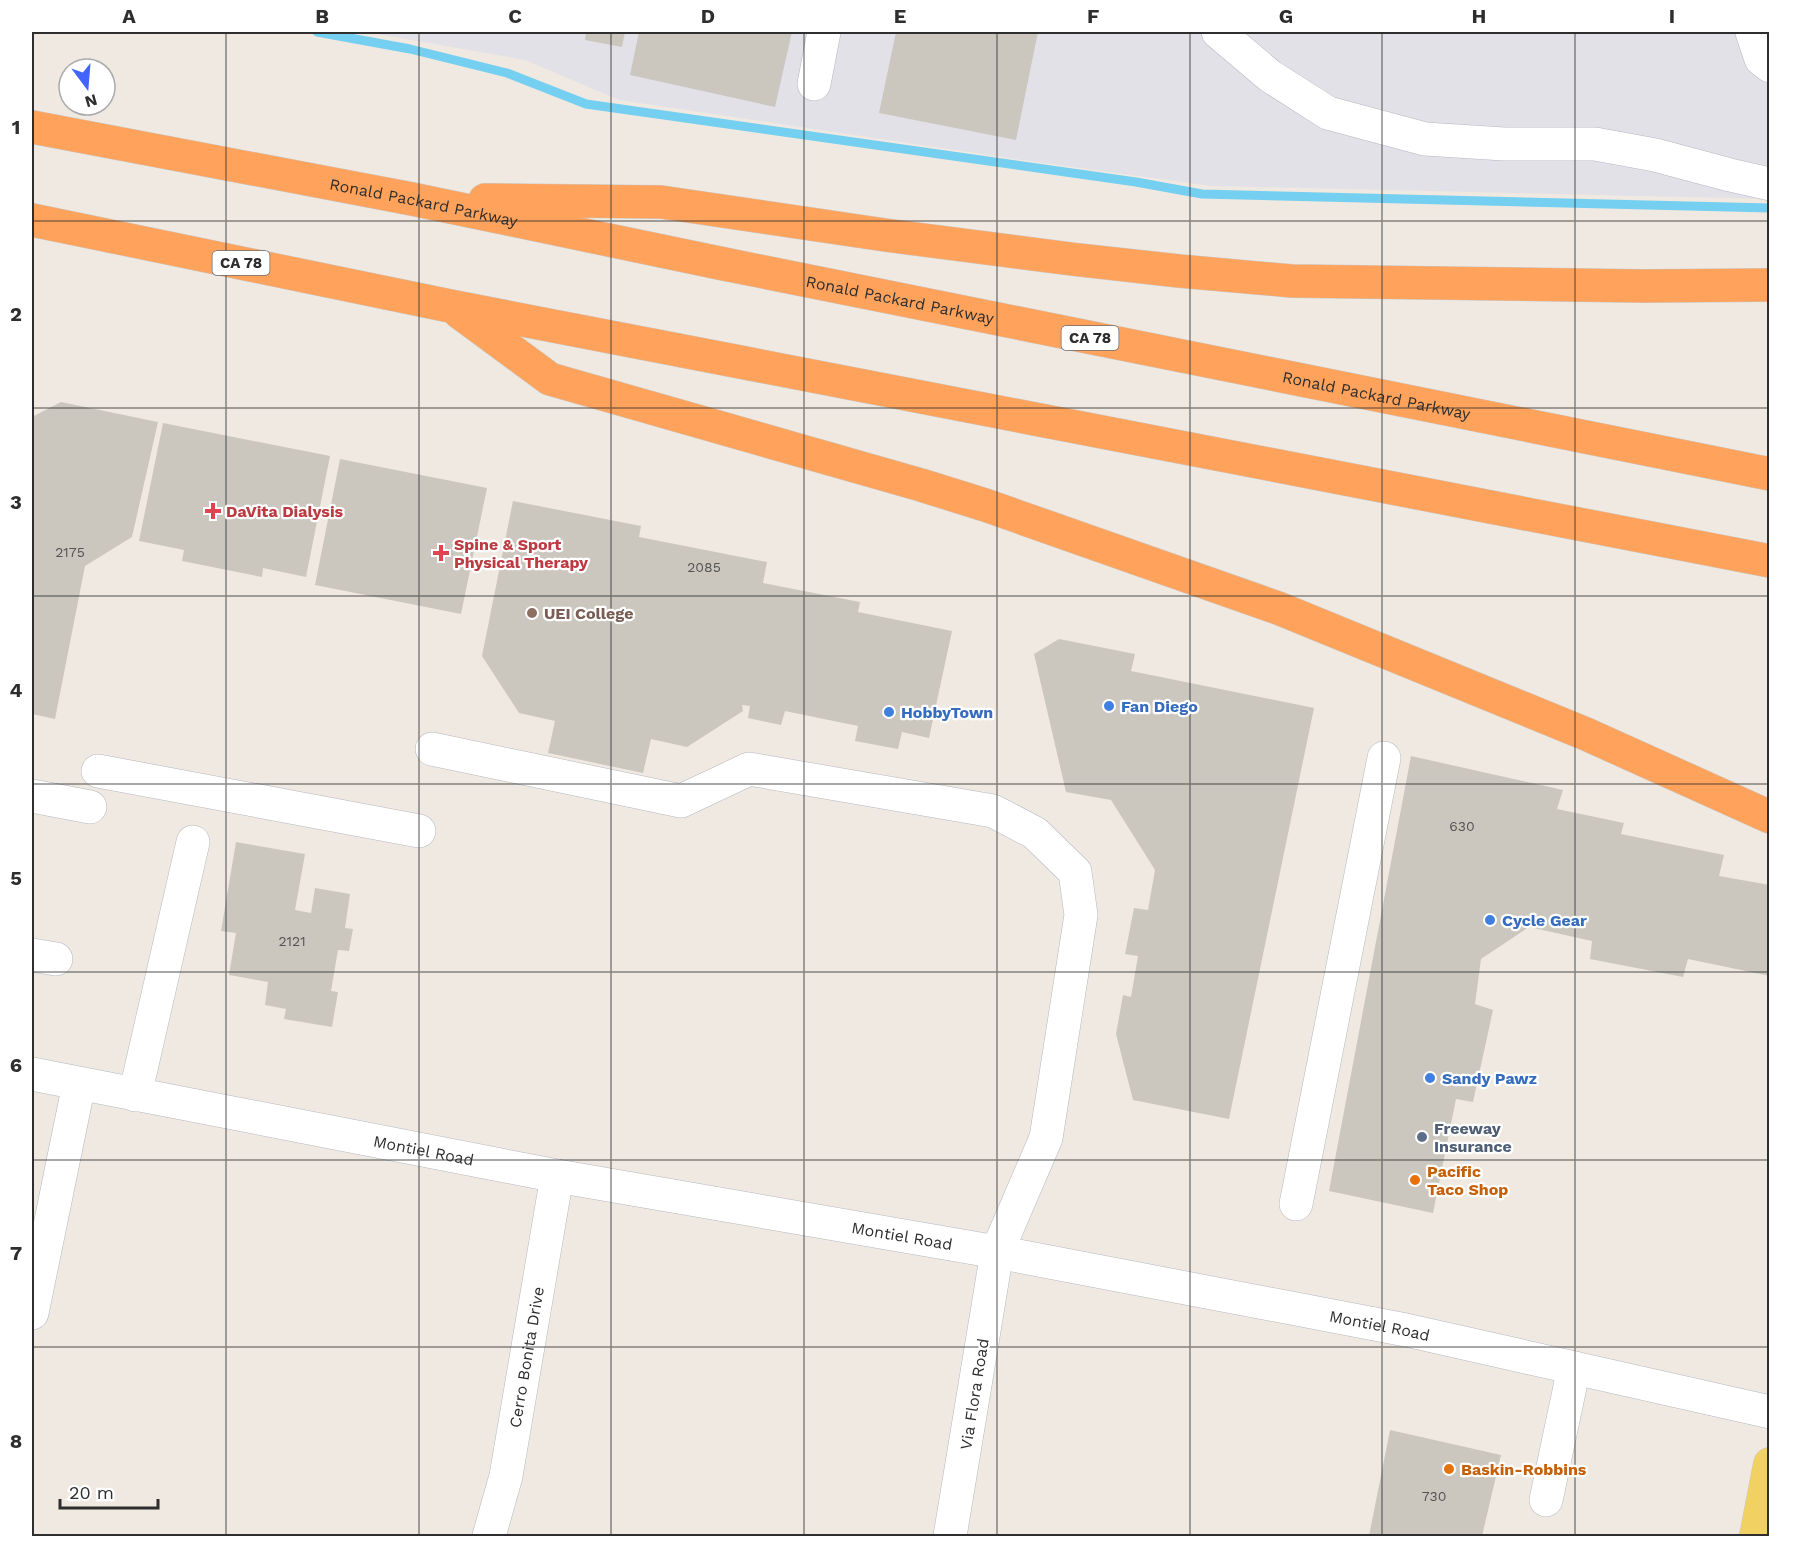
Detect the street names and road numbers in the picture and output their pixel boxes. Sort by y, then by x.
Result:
street label: Ronald Packard Parkway [328,175,520,231]
road number: CA 78 [212,251,270,275]
street label: Ronald Packard Parkway [804,272,996,328]
road number: CA 78 [1062,326,1118,350]
street label: Ronald Packard Parkway [1281,367,1473,424]
street label: Montiel Road [372,1132,475,1170]
street label: Montiel Road [850,1218,954,1254]
street label: Cerro Bonita Drive [505,1285,548,1429]
street label: Montiel Road [1328,1307,1432,1345]
street label: Via Flora Road [956,1337,993,1451]

